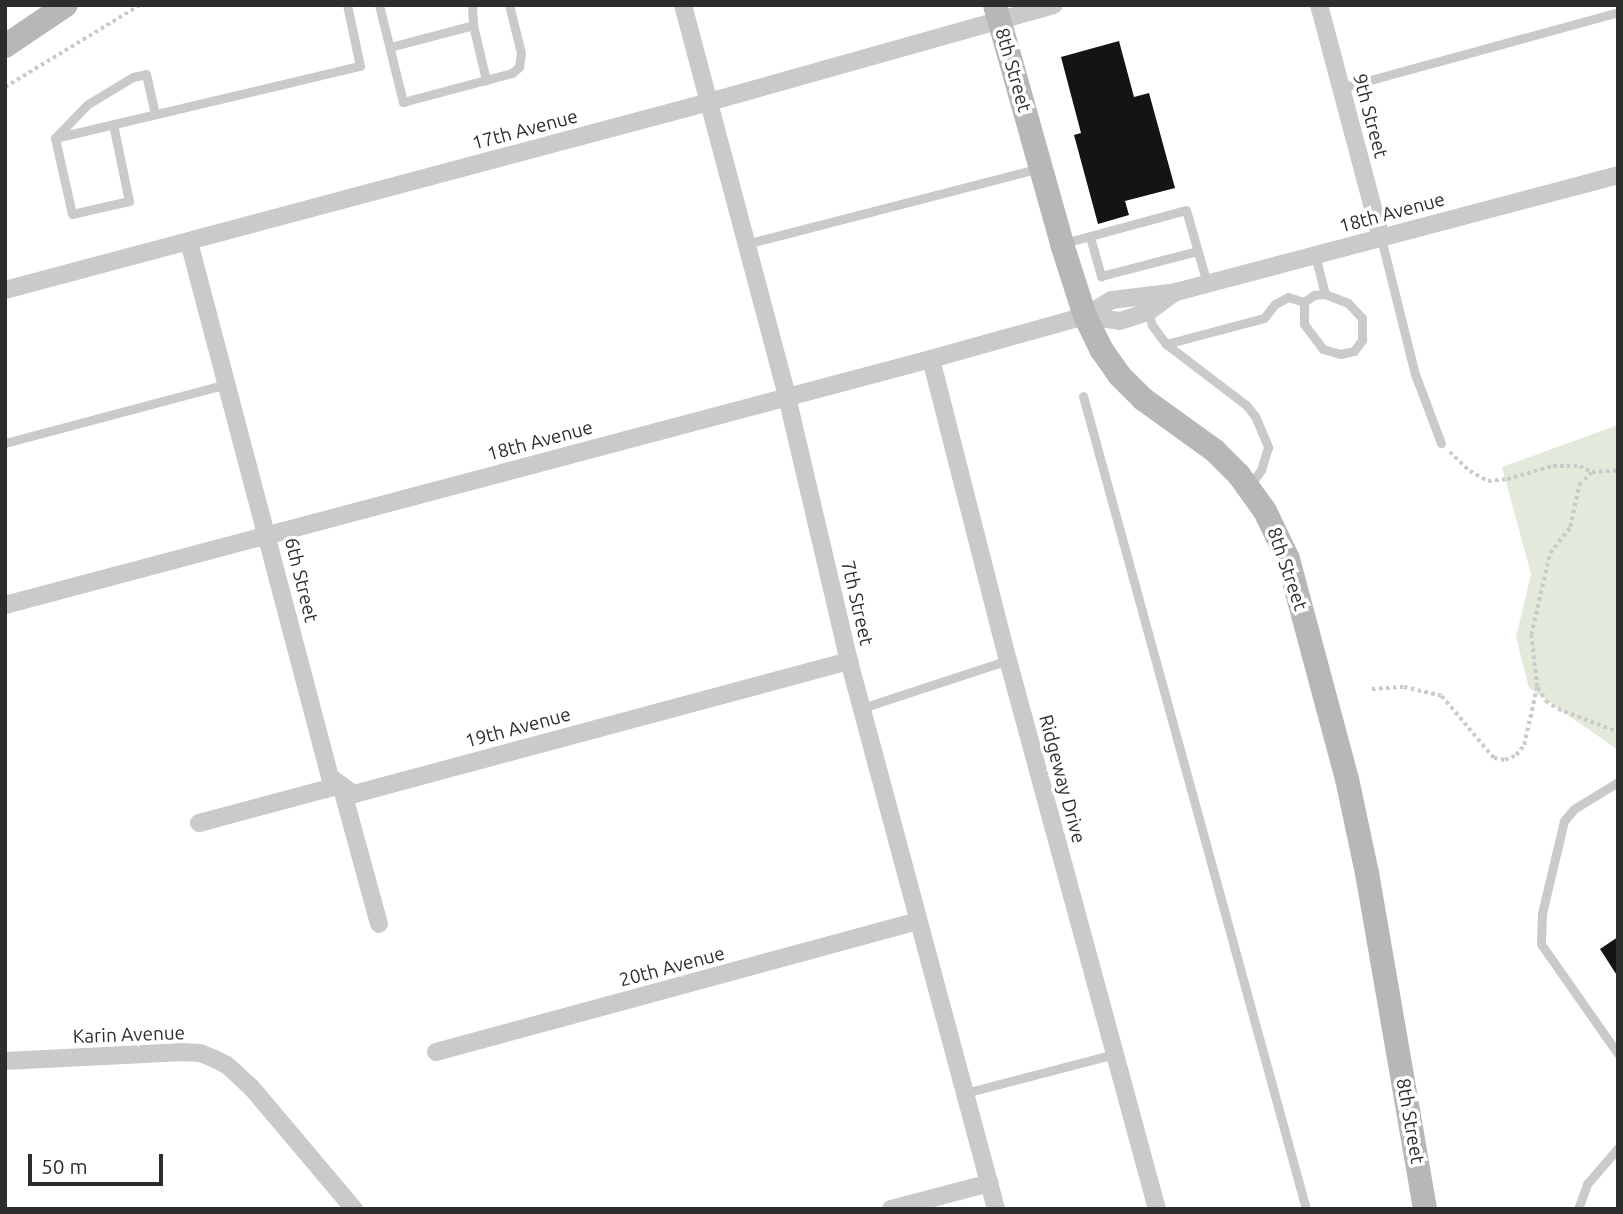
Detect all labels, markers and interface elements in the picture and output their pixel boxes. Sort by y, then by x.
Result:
street label: 8th Street [990,25,1036,115]
street label: 9th Street [1348,71,1392,161]
street label: 17th Avenue [470,105,580,155]
street label: 18th Avenue [1337,188,1447,238]
street label: 18th Avenue [485,416,595,466]
street label: 8th Street [1262,524,1312,614]
street label: 6th Street [279,535,323,625]
street label: 7th Street [836,558,878,648]
street label: 19th Avenue [463,703,573,753]
street label: Ridgeway Drive [1034,712,1090,846]
street label: 20th Avenue [617,942,727,992]
street label: Karin Avenue [72,1022,186,1048]
street label: 8th Street [1391,1076,1429,1166]
scale bar [32,1140,166,1184]
text: 50 m [41,1154,88,1178]

